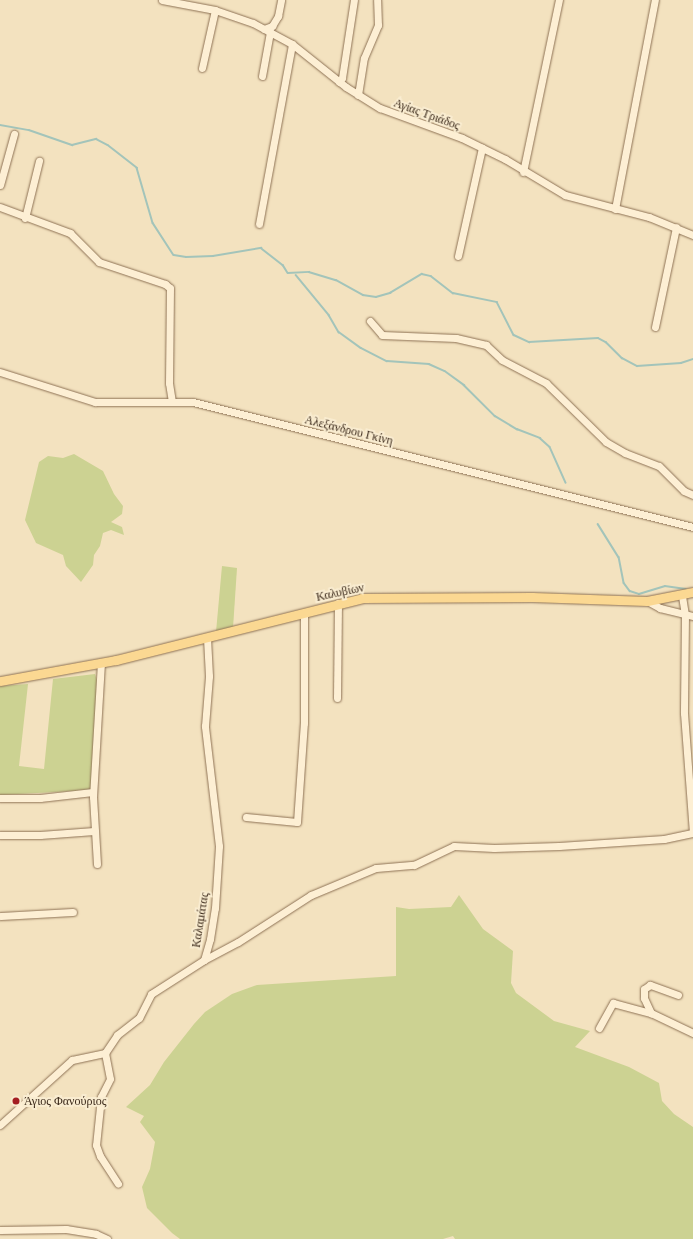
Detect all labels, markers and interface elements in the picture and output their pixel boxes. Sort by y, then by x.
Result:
street label: Αγίας Τριάδος [392,95,462,133]
street label: Αλεξάνδρου Γκίνη [303,412,395,448]
street label: Καλυβίων [315,580,365,604]
street label: Καλαμάτας [189,891,211,949]
place label: Άγιος Φανούριος [24,1094,106,1108]
marker: Άγιος Φανούριος [11,1096,21,1106]

